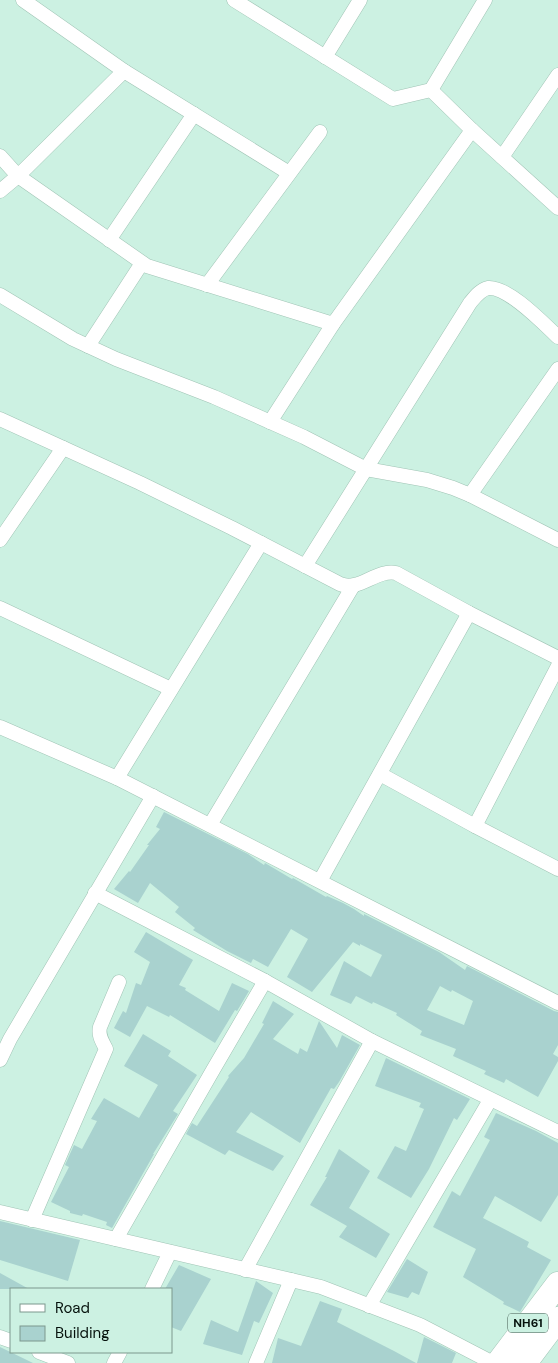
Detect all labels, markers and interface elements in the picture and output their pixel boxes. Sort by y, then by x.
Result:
legend [10,1288,172,1353]
text: Road [55,1298,90,1318]
road number: NH61 [508,1314,548,1332]
text: Building [55,1323,110,1343]

